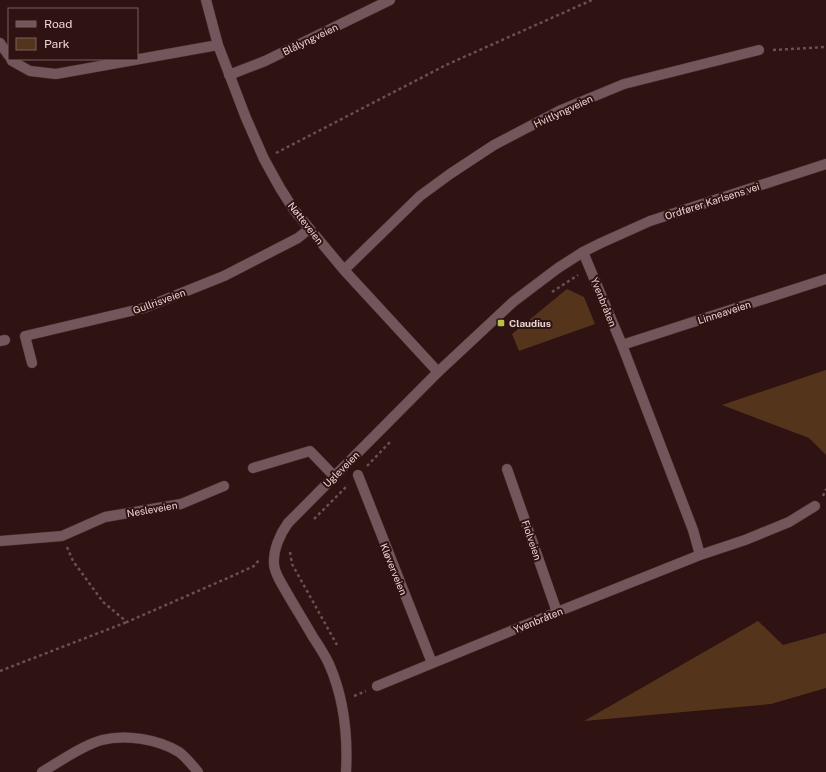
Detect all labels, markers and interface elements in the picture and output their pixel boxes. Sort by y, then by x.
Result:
legend [8,8,138,60]
text: Road [44,17,72,31]
street label: Blålyngveien [280,20,340,58]
text: Park [44,37,70,51]
street label: Hvitlyngveien [532,92,595,130]
street label: Ordfører Karlsens vei [663,180,761,222]
street label: Nøtteveien [286,199,326,247]
street label: Yvenbråten [589,276,619,329]
street label: Gullrisveien [131,286,187,316]
street label: Linneaveien [696,298,752,326]
place label: Claudius [509,317,551,329]
marker: Claudius [496,318,506,328]
street label: Ugleveien [321,448,362,489]
street label: Nesleveien [126,499,178,519]
street label: Fiolveien [520,518,544,562]
street label: Kløverveien [378,541,410,597]
street label: Yvenbråten [512,605,565,635]

